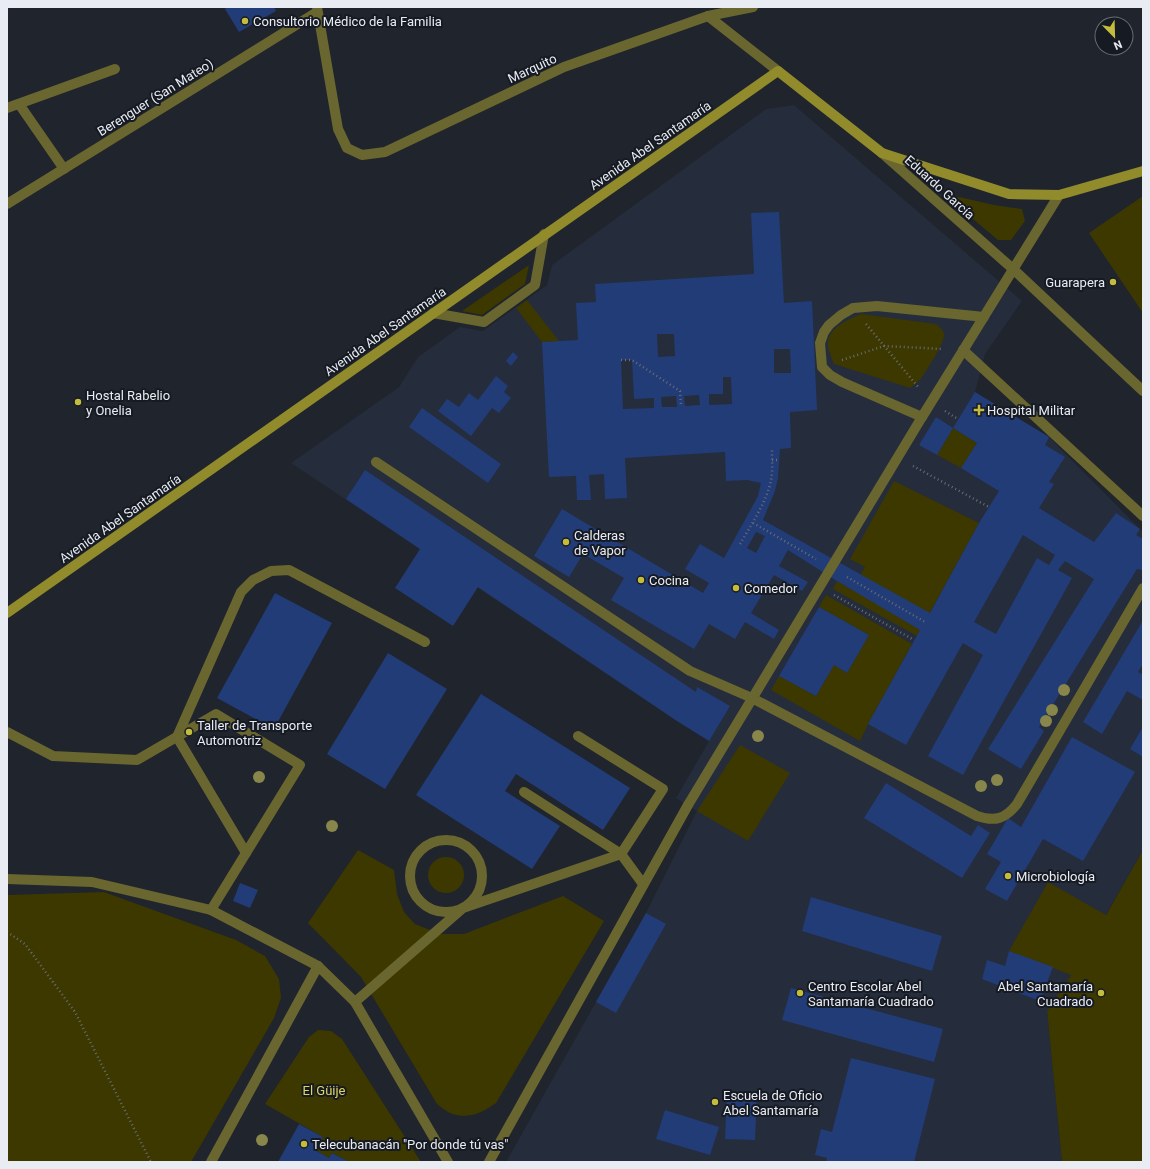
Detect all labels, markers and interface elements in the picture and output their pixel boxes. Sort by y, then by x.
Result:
place label: Consultorio Médico de la Familia [253,14,442,29]
marker: Consultorio Médico de la Familia [240,16,250,26]
north arrow [1094,16,1134,56]
text: N [1111,37,1124,52]
street label: Marquito [505,51,559,86]
street label: Berenguer (San Mateo) [95,56,216,139]
street label: Avenida Abel Santamaría [587,98,714,193]
street label: Eduardo García [902,152,978,223]
place label: Guarapera [1045,275,1105,290]
marker: Guarapera [1108,277,1118,287]
street label: Avenida Abel Santamaría [322,284,449,379]
place label: Hostal Rabelio y Onelia [86,388,170,418]
marker: Hostal Rabelio y Onelia [73,397,83,407]
place label: Hospital Militar [987,403,1076,418]
marker: Hospital Militar [974,405,984,415]
street label: Avenida Abel Santamaría [57,471,184,566]
place label: Calderas de Vapor [574,528,626,558]
marker: Calderas de Vapor [561,537,571,547]
place label: Cocina [649,573,689,588]
marker: Cocina [636,575,646,585]
place label: Comedor [744,581,798,596]
marker: Comedor [731,583,741,593]
place label: Taller de Transporte Automotriz [197,718,312,748]
marker: Taller de Transporte Automotriz [184,727,194,737]
place label: Microbiología [1016,869,1095,884]
marker: Microbiología [1003,871,1013,881]
place label: Centro Escolar Abel Santamaría Cuadrado [808,979,934,1009]
place label: Abel Santamaría Cuadrado [997,979,1093,1009]
marker: Centro Escolar Abel Santamaría Cuadrado [795,988,805,998]
marker: Abel Santamaría Cuadrado [1096,988,1106,998]
park label: El Güije [303,1083,346,1098]
place label: Escuela de Oficio Abel Santamaría [723,1088,822,1118]
marker: Escuela de Oficio Abel Santamaría [710,1097,720,1107]
place label: Telecubanacán "Por donde tú vas" [312,1137,508,1152]
marker: Telecubanacán "Por donde tú vas" [299,1139,309,1149]

